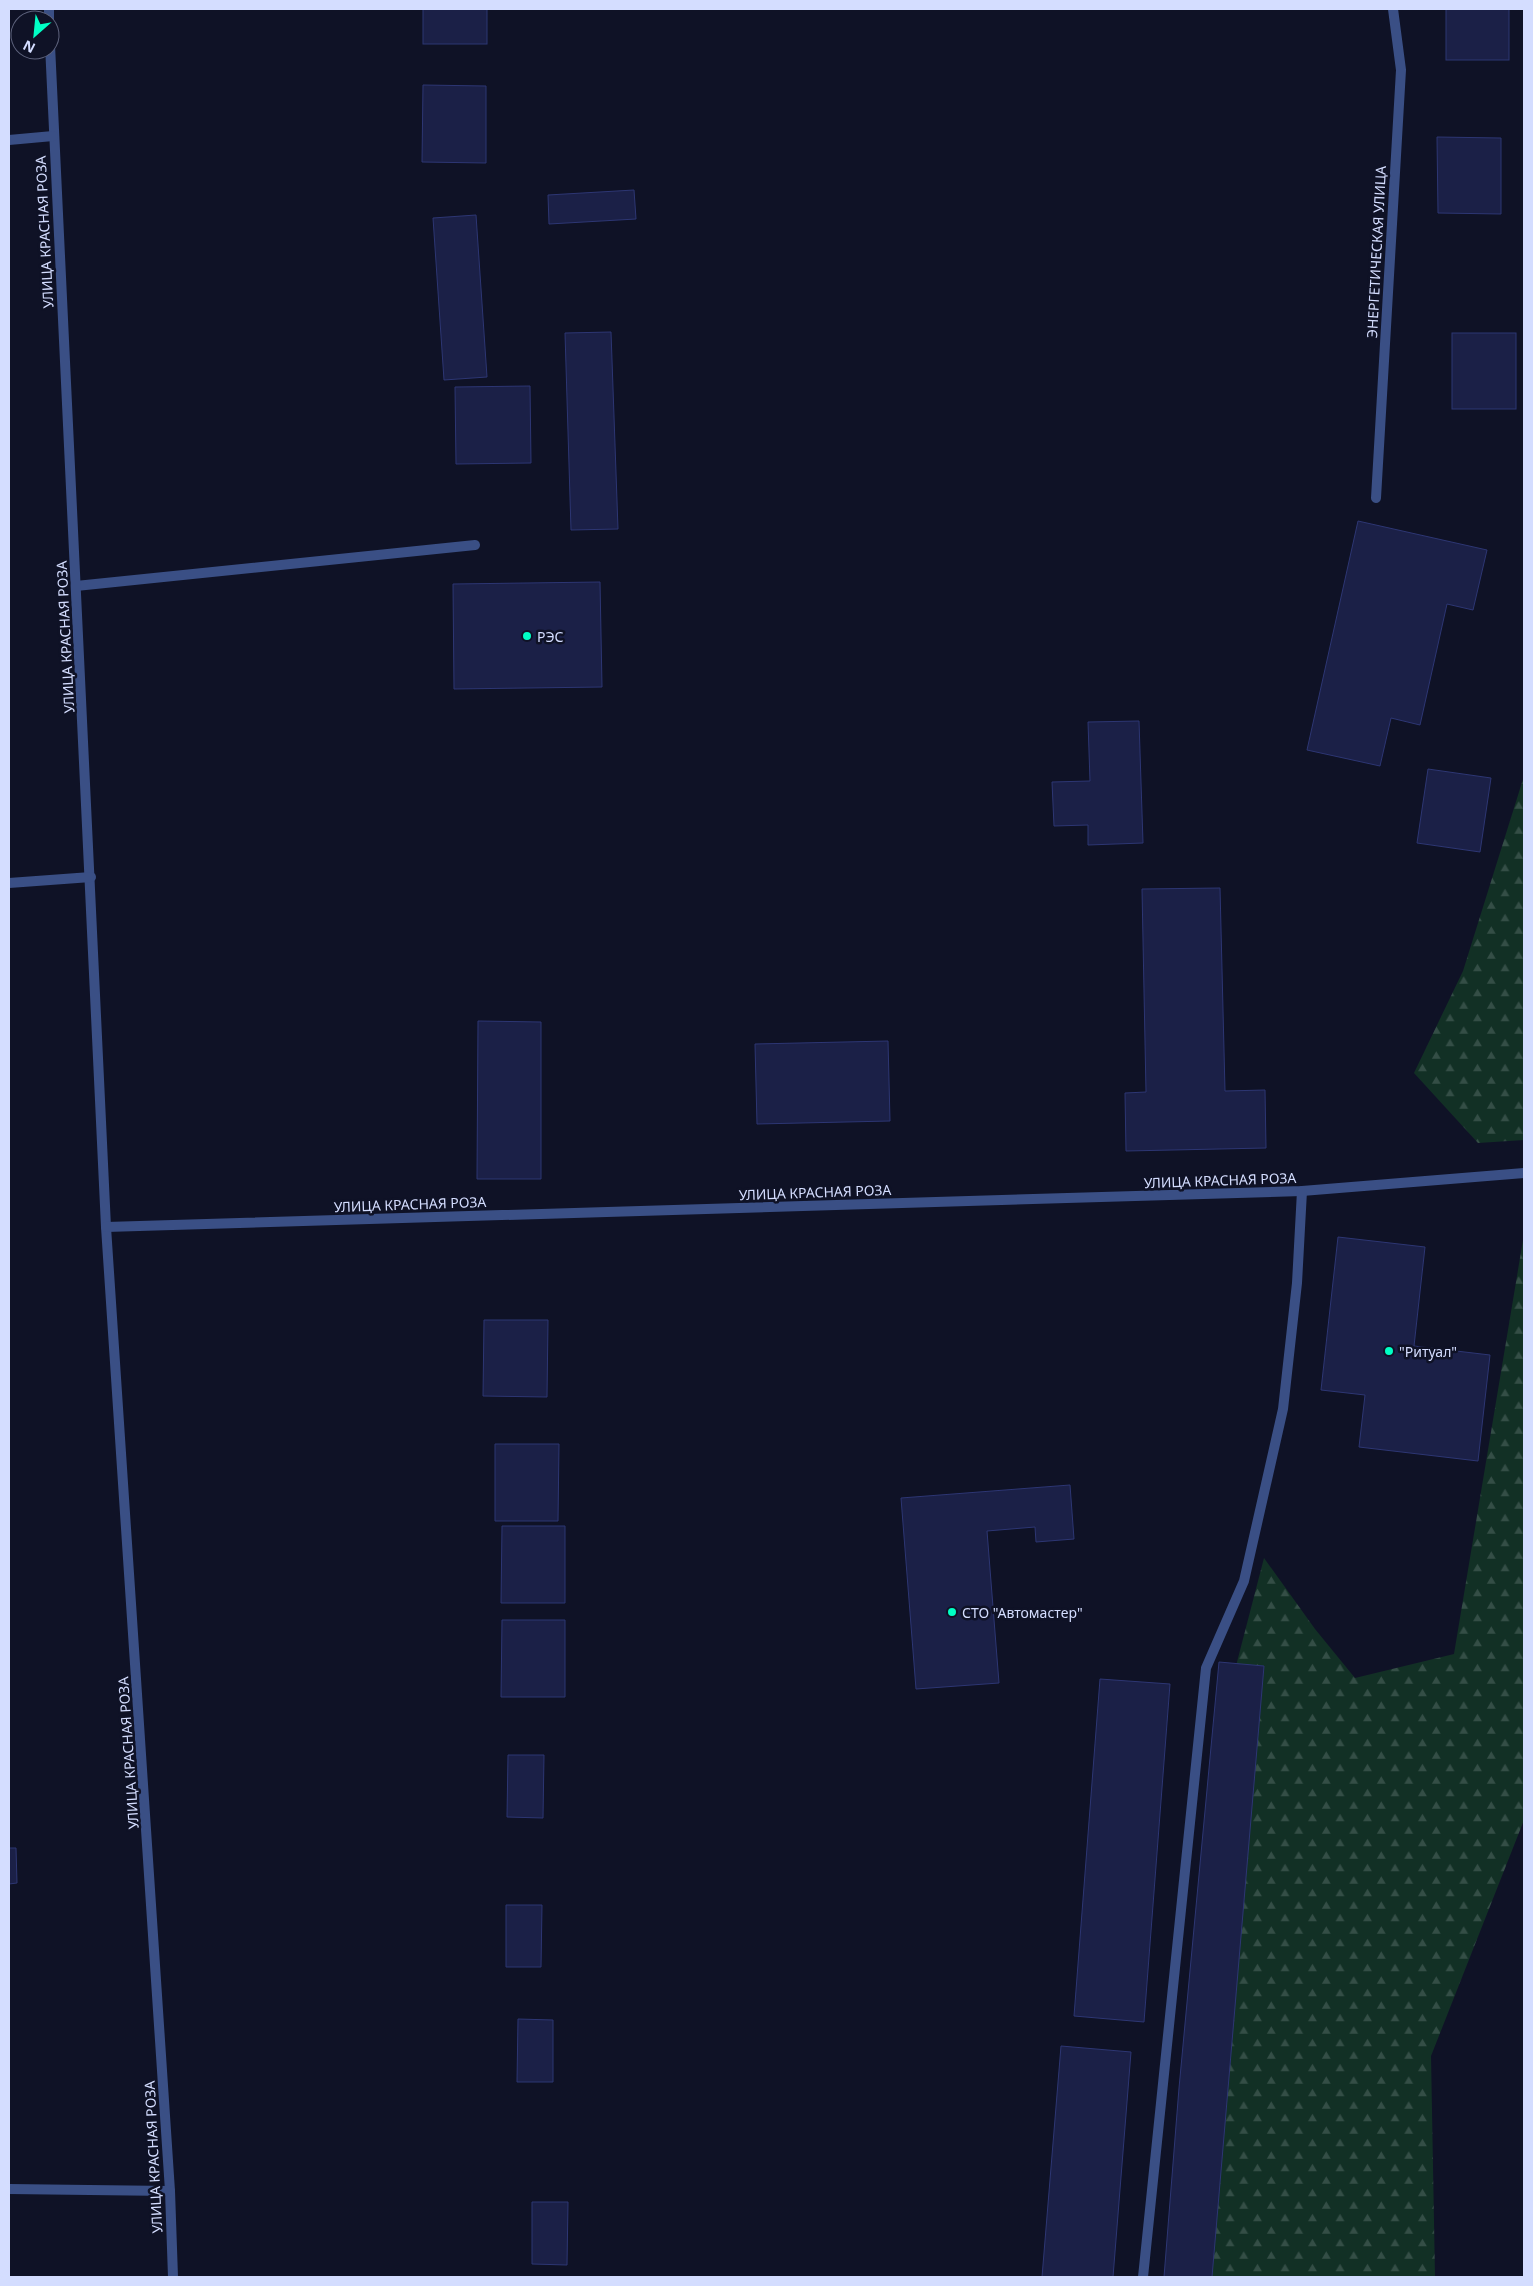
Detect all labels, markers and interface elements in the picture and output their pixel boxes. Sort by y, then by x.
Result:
north arrow [10,10,60,60]
text: N [19,36,38,58]
street label: УЛИЦА КРАСНАЯ РОЗА [31,155,57,309]
street label: ЭНЕРГЕТИЧЕСКАЯ УЛИЦА [1362,165,1390,339]
street label: УЛИЦА КРАСНАЯ РОЗА [52,560,78,714]
place label: РЭС [537,627,564,646]
marker: РЭС [521,630,533,642]
street label: УЛИЦА КРАСНАЯ РОЗА [1143,1168,1297,1192]
street label: УЛИЦА КРАСНАЯ РОЗА [738,1180,892,1204]
street label: УЛИЦА КРАСНАЯ РОЗА [333,1192,487,1216]
place label: "Ритуал" [1399,1342,1457,1361]
marker: "Ритуал" [1383,1345,1395,1357]
place label: СТО "Автомастер" [962,1603,1083,1622]
marker: СТО "Автомастер" [946,1606,958,1618]
street label: УЛИЦА КРАСНАЯ РОЗА [113,1676,143,1830]
street label: УЛИЦА КРАСНАЯ РОЗА [140,2080,166,2234]

